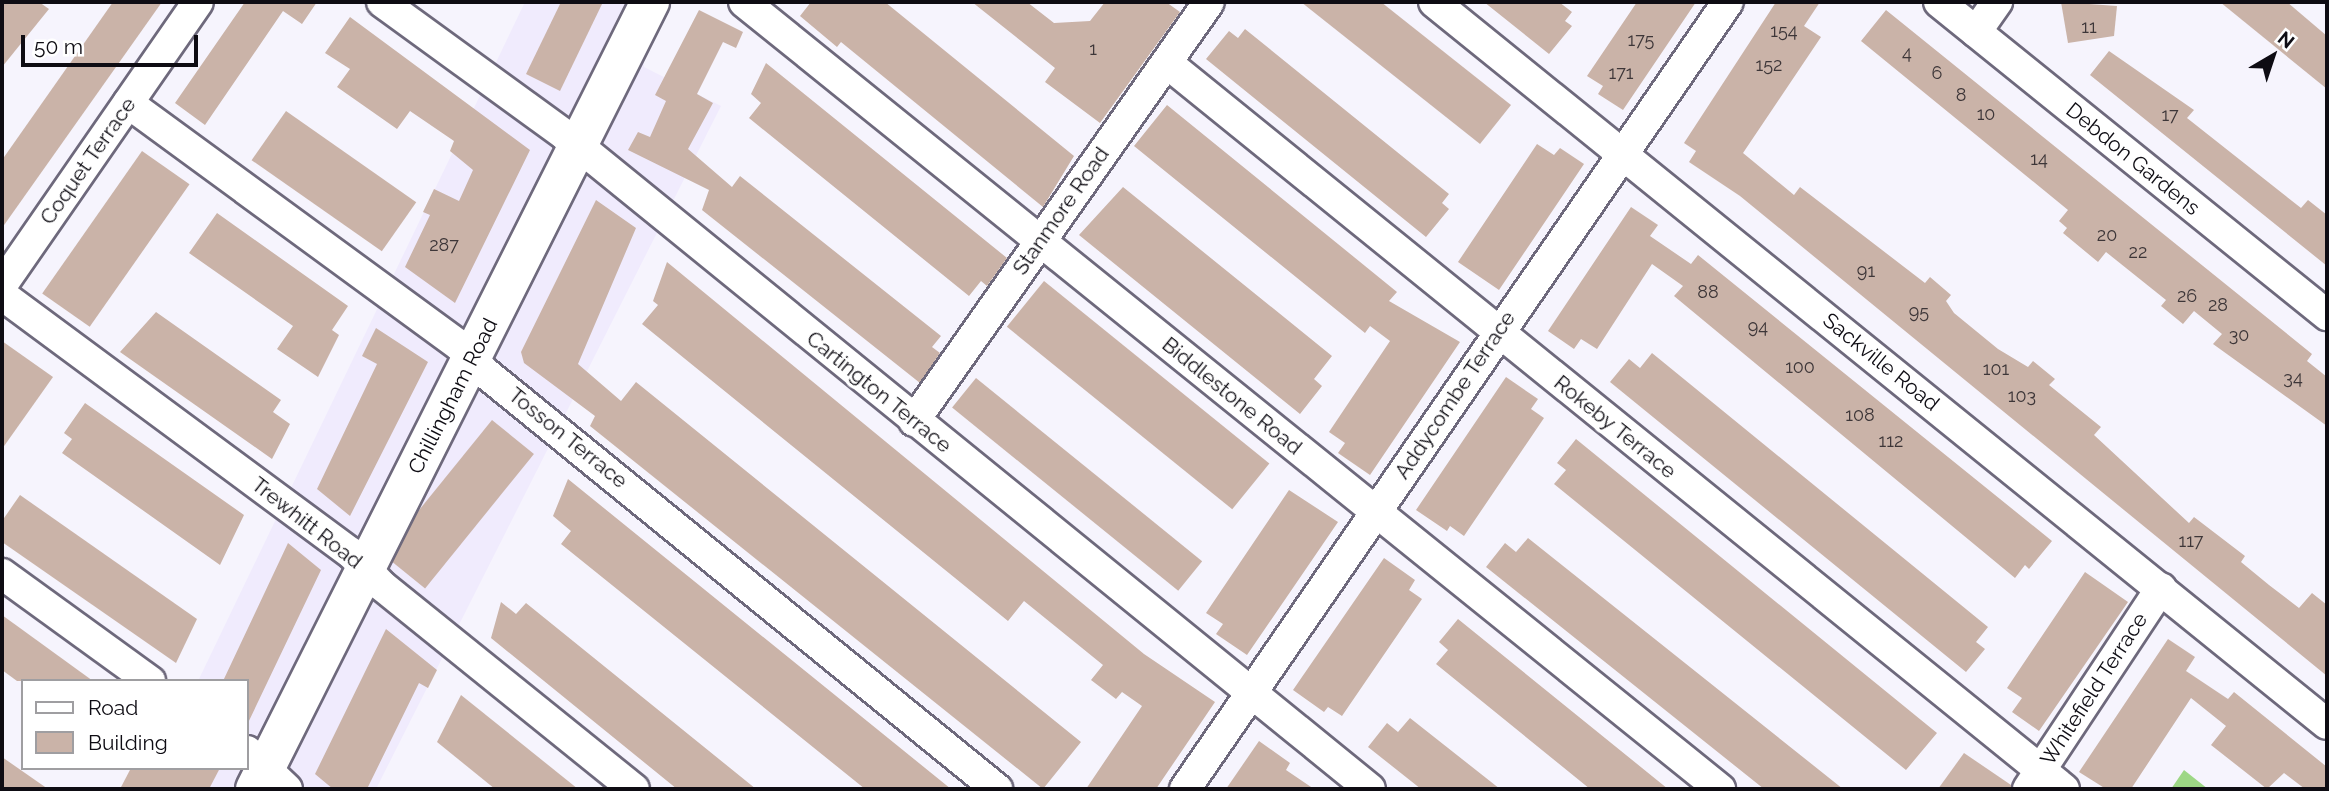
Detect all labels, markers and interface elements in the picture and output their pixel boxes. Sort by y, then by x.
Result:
house number: 11 [2081,16,2097,38]
house number: 154 [1770,20,1798,42]
scale bar [24,21,201,65]
north arrow [2238,21,2308,91]
text: N [2274,27,2299,53]
house number: 175 [1628,29,1654,51]
text: 50 m [34,34,83,59]
house number: 1 [1089,38,1097,60]
house number: 4 [1902,42,1912,64]
house number: 152 [1756,54,1782,76]
house number: 171 [1609,62,1633,84]
house number: 6 [1932,62,1942,84]
house number: 8 [1956,84,1966,106]
street label: Coquet Terrace [35,92,141,230]
street label: Debdon Gardens [2061,97,2205,221]
house number: 10 [1977,103,1995,125]
house number: 17 [2161,104,2179,126]
street label: Stanmore Road [1008,142,1114,280]
house number: 14 [2030,148,2048,170]
house number: 20 [2097,224,2117,246]
house number: 287 [429,234,459,256]
house number: 22 [2129,241,2147,263]
house number: 91 [1857,260,1875,282]
house number: 88 [1697,281,1719,303]
house number: 26 [2177,285,2197,307]
house number: 28 [2208,294,2228,316]
house number: 95 [1909,301,1929,323]
street label: Addycombe Terrace [1389,306,1521,484]
street label: Sackville Road [1818,307,1944,417]
street label: Chillingham Road [403,314,503,478]
house number: 94 [1748,316,1768,338]
house number: 30 [2229,324,2249,346]
street label: Cartington Terrace [801,326,957,458]
street label: Biddlestone Road [1157,332,1307,460]
house number: 100 [1785,356,1815,378]
house number: 101 [1983,358,2009,380]
house number: 34 [2283,367,2303,389]
street label: Rokeby Terrace [1548,370,1682,484]
street label: Tosson Terrace [503,382,633,494]
house number: 103 [2008,385,2036,407]
house number: 108 [1845,404,1875,426]
house number: 112 [1879,430,1903,452]
street label: Trewhitt Road [247,472,367,574]
house number: 117 [2179,530,2203,552]
street label: Whitefield Terrace [2035,608,2153,770]
legend [21,679,248,770]
text: Road [88,695,138,720]
text: Building [88,730,168,755]

